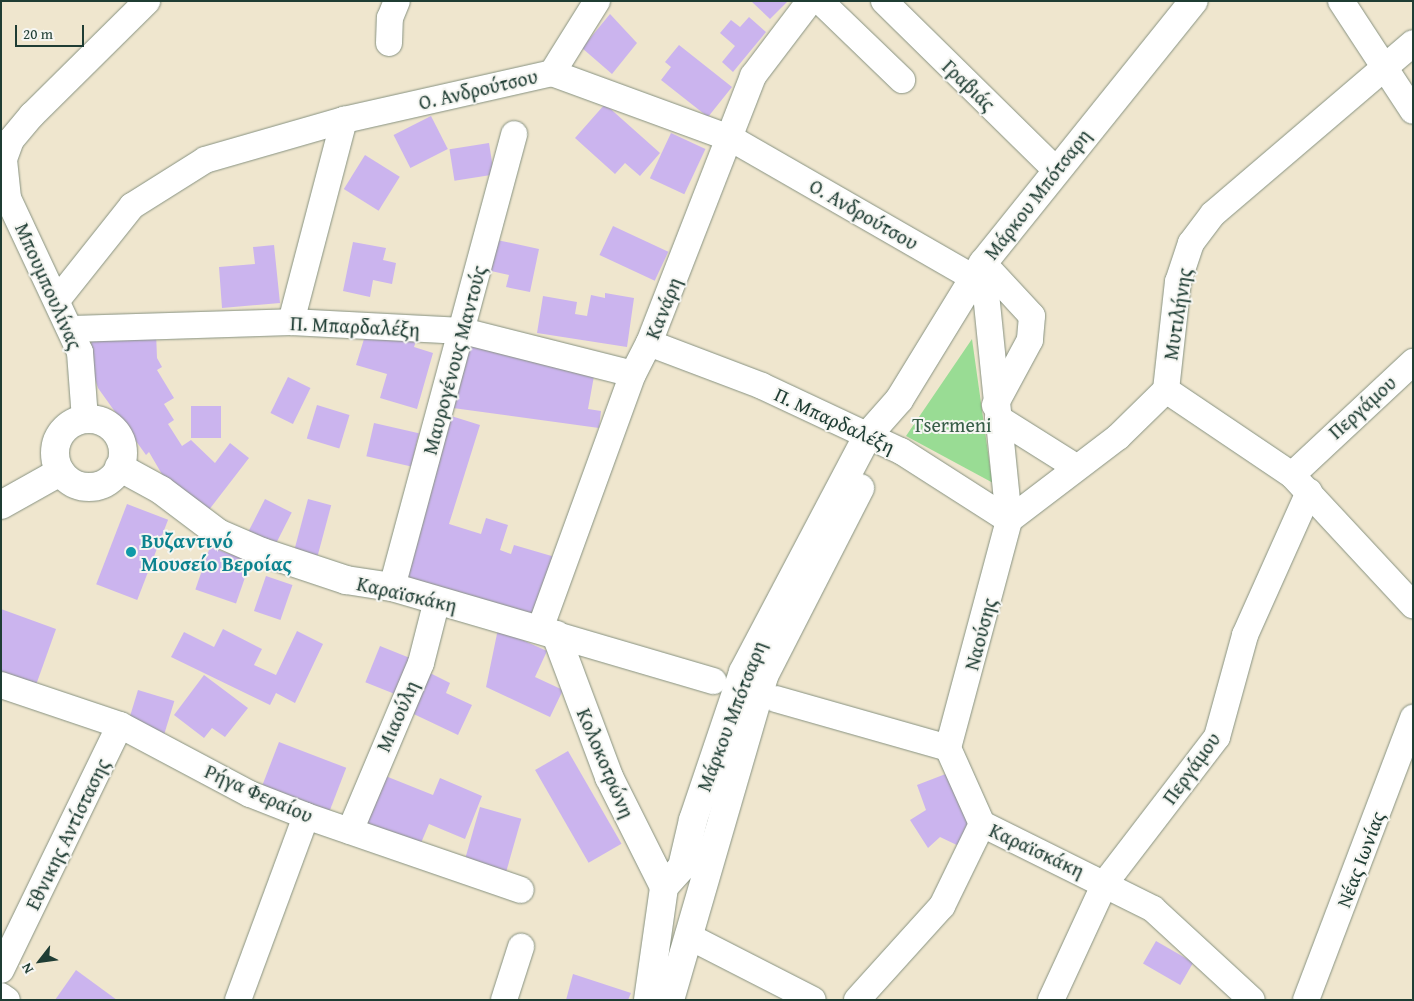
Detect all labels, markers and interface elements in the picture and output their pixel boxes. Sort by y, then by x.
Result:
scale bar [18,15,86,47]
text: 20 m [23,23,53,44]
street label: Γραβιάς [938,54,1000,116]
street label: Ο. Ανδρούτσου [416,64,540,114]
street label: Μάρκου Μπότσαρη [979,124,1095,264]
street label: Ο. Ανδρούτσου [805,173,923,255]
street label: Μπουμπουλίνας [10,219,88,353]
street label: Μαυρογένους Μαντούς [417,263,491,457]
street label: Mυτιλήνης [1158,266,1196,362]
street label: Κανάρη [640,274,686,342]
street label: Π. Μπαρδαλέξη [290,311,420,341]
street label: Περγάμου [1323,370,1401,444]
street label: Π. Μπαρδαλέξη [771,382,899,458]
park label: Tsermeni [912,412,992,436]
place label: Βυζαντινό Μουσείο Βεροίας [141,528,292,575]
marker: Βυζαντινό Μουσείο Βεροίας [125,546,137,558]
street label: Καραϊσκάκη [355,571,459,617]
street label: Ναούσης [959,595,1001,673]
street label: Μάρκου Μπότσαρη [691,637,771,795]
street label: Μιαούλη [371,677,423,755]
street label: Κολοκοτρώνη [572,705,640,821]
street label: Περγάμου [1157,727,1225,809]
street label: Εθνικης Αντίστασης [20,754,114,914]
street label: Ρήγα Φεραίου [201,759,317,827]
street label: Νέας Ιωνίας [1331,808,1389,910]
street label: Καραϊσκάκη [986,818,1088,882]
north arrow [15,936,65,986]
text: N [16,959,38,978]

